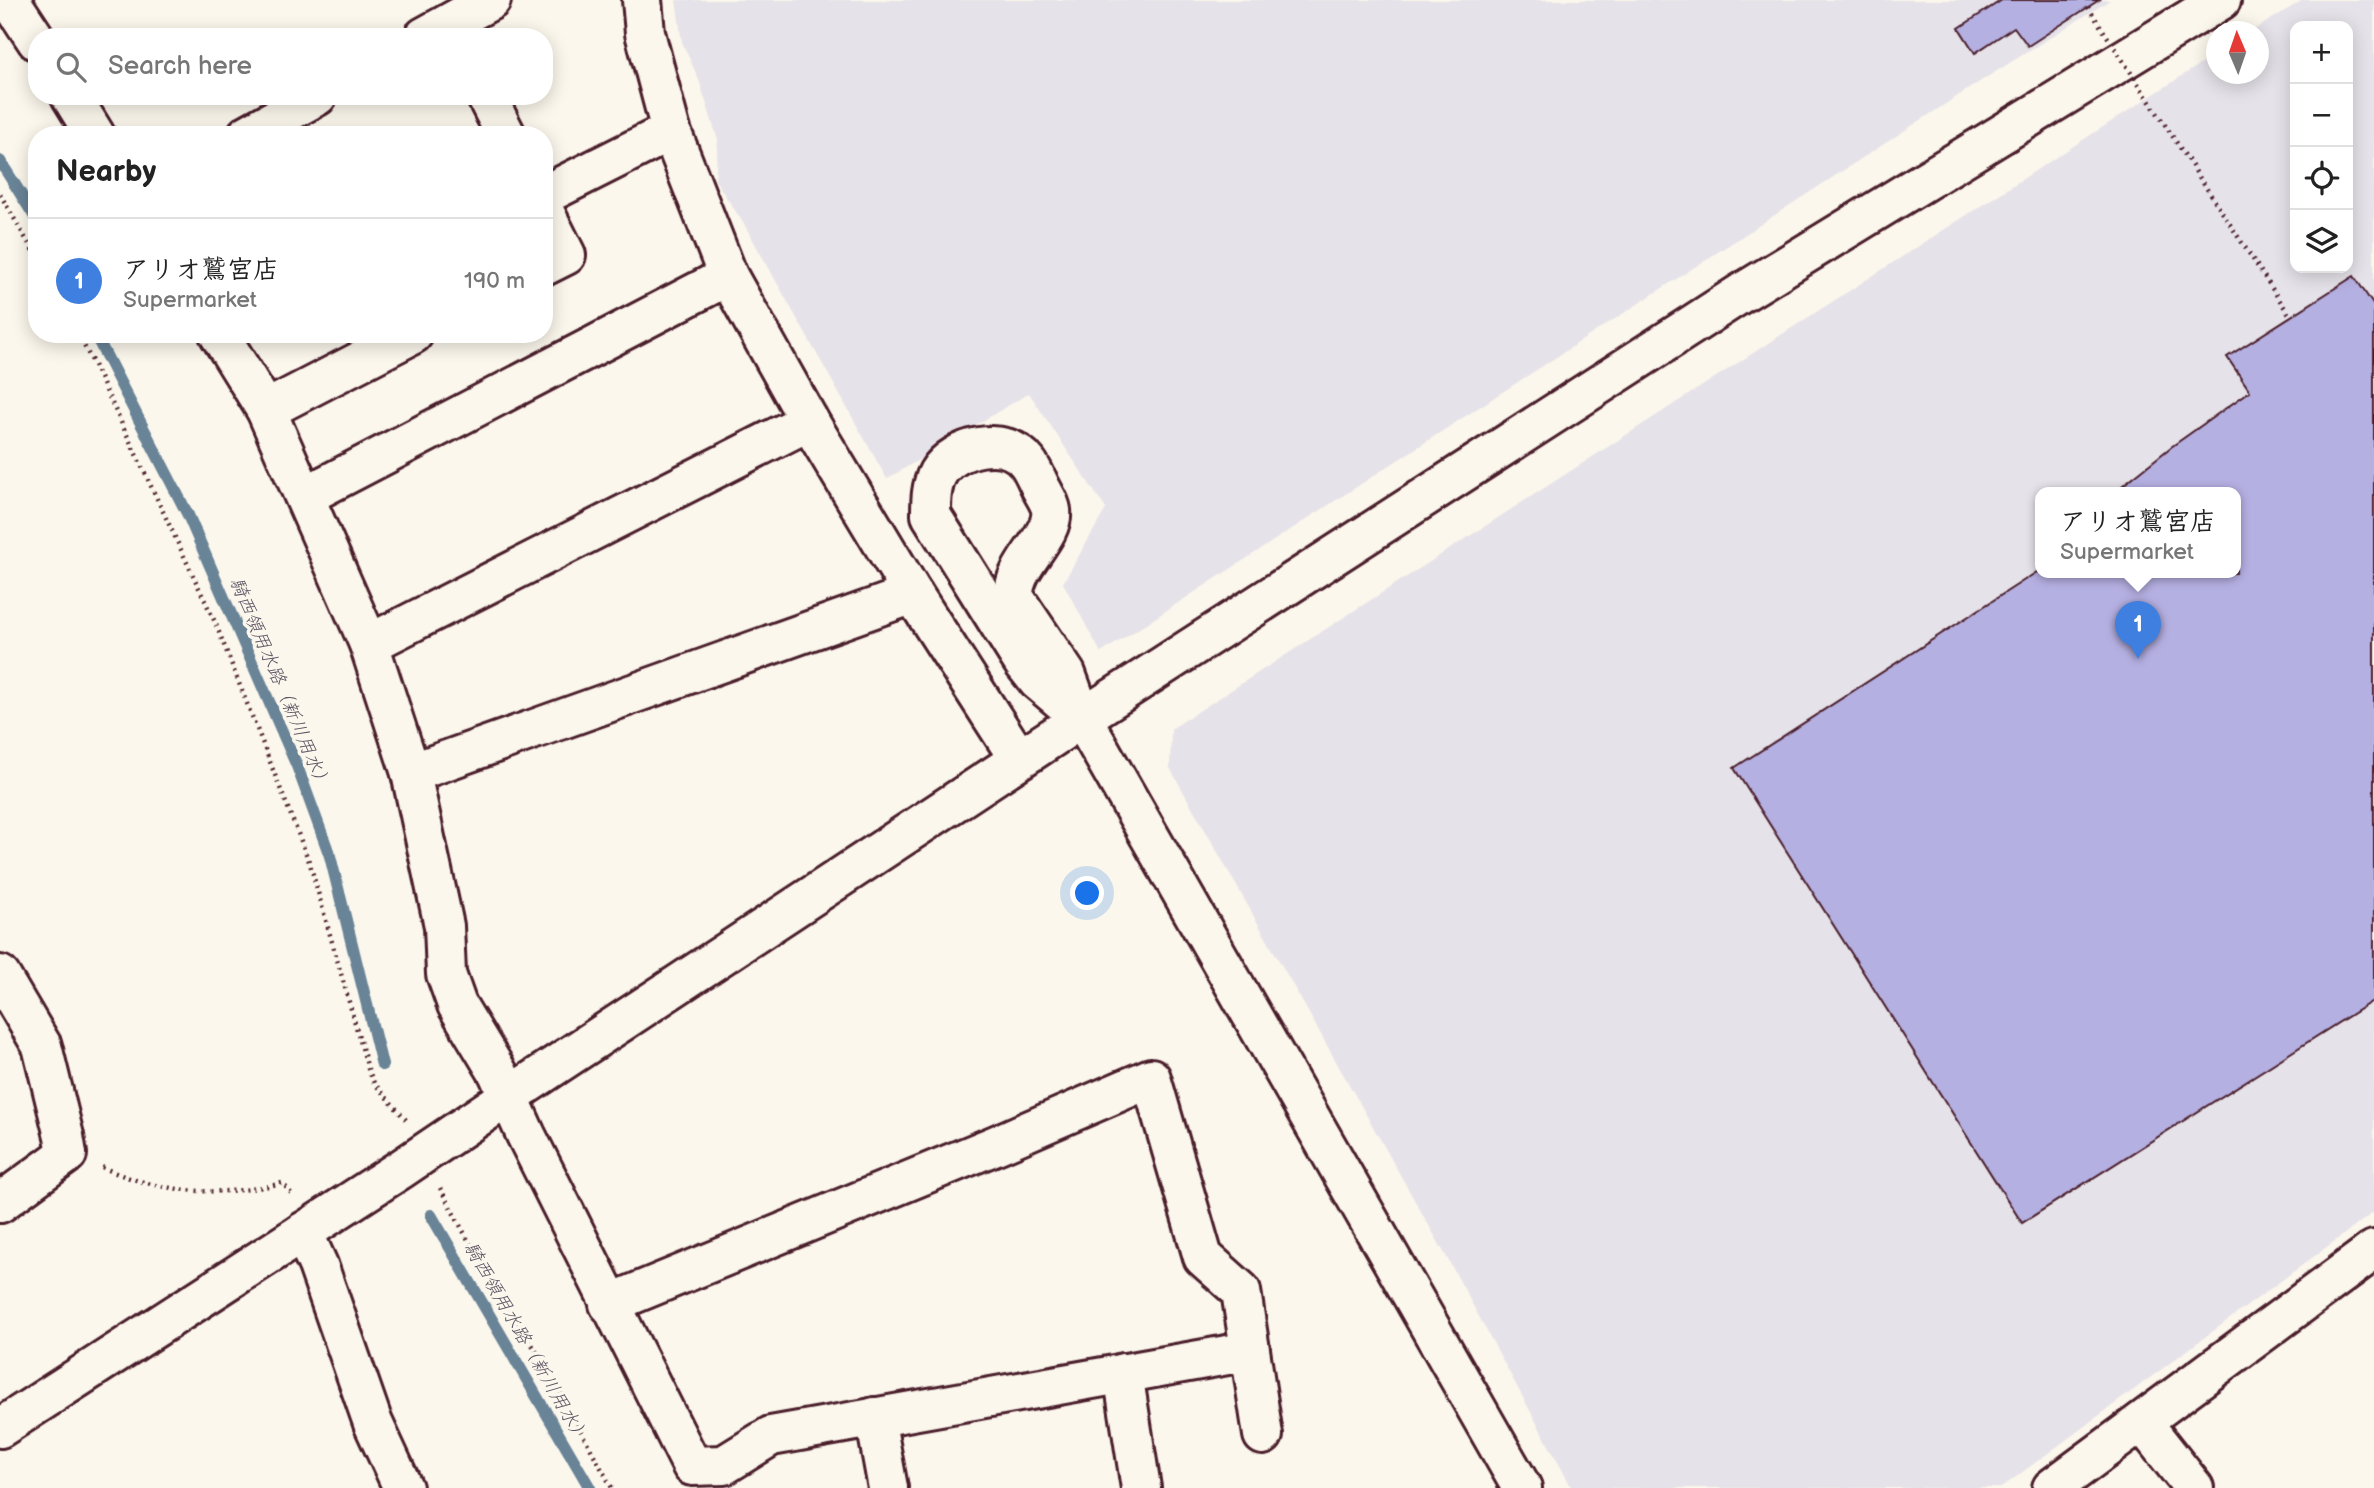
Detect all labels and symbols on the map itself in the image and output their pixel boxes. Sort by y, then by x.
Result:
north arrow [2206,21,2269,84]
water label: 騎西領用水路（新川用水） [224,574,335,793]
pin: 1 [2115,601,2161,659]
your location [1070,876,1104,910]
water label: 騎西領用水路（新川用水） [459,1238,593,1447]

